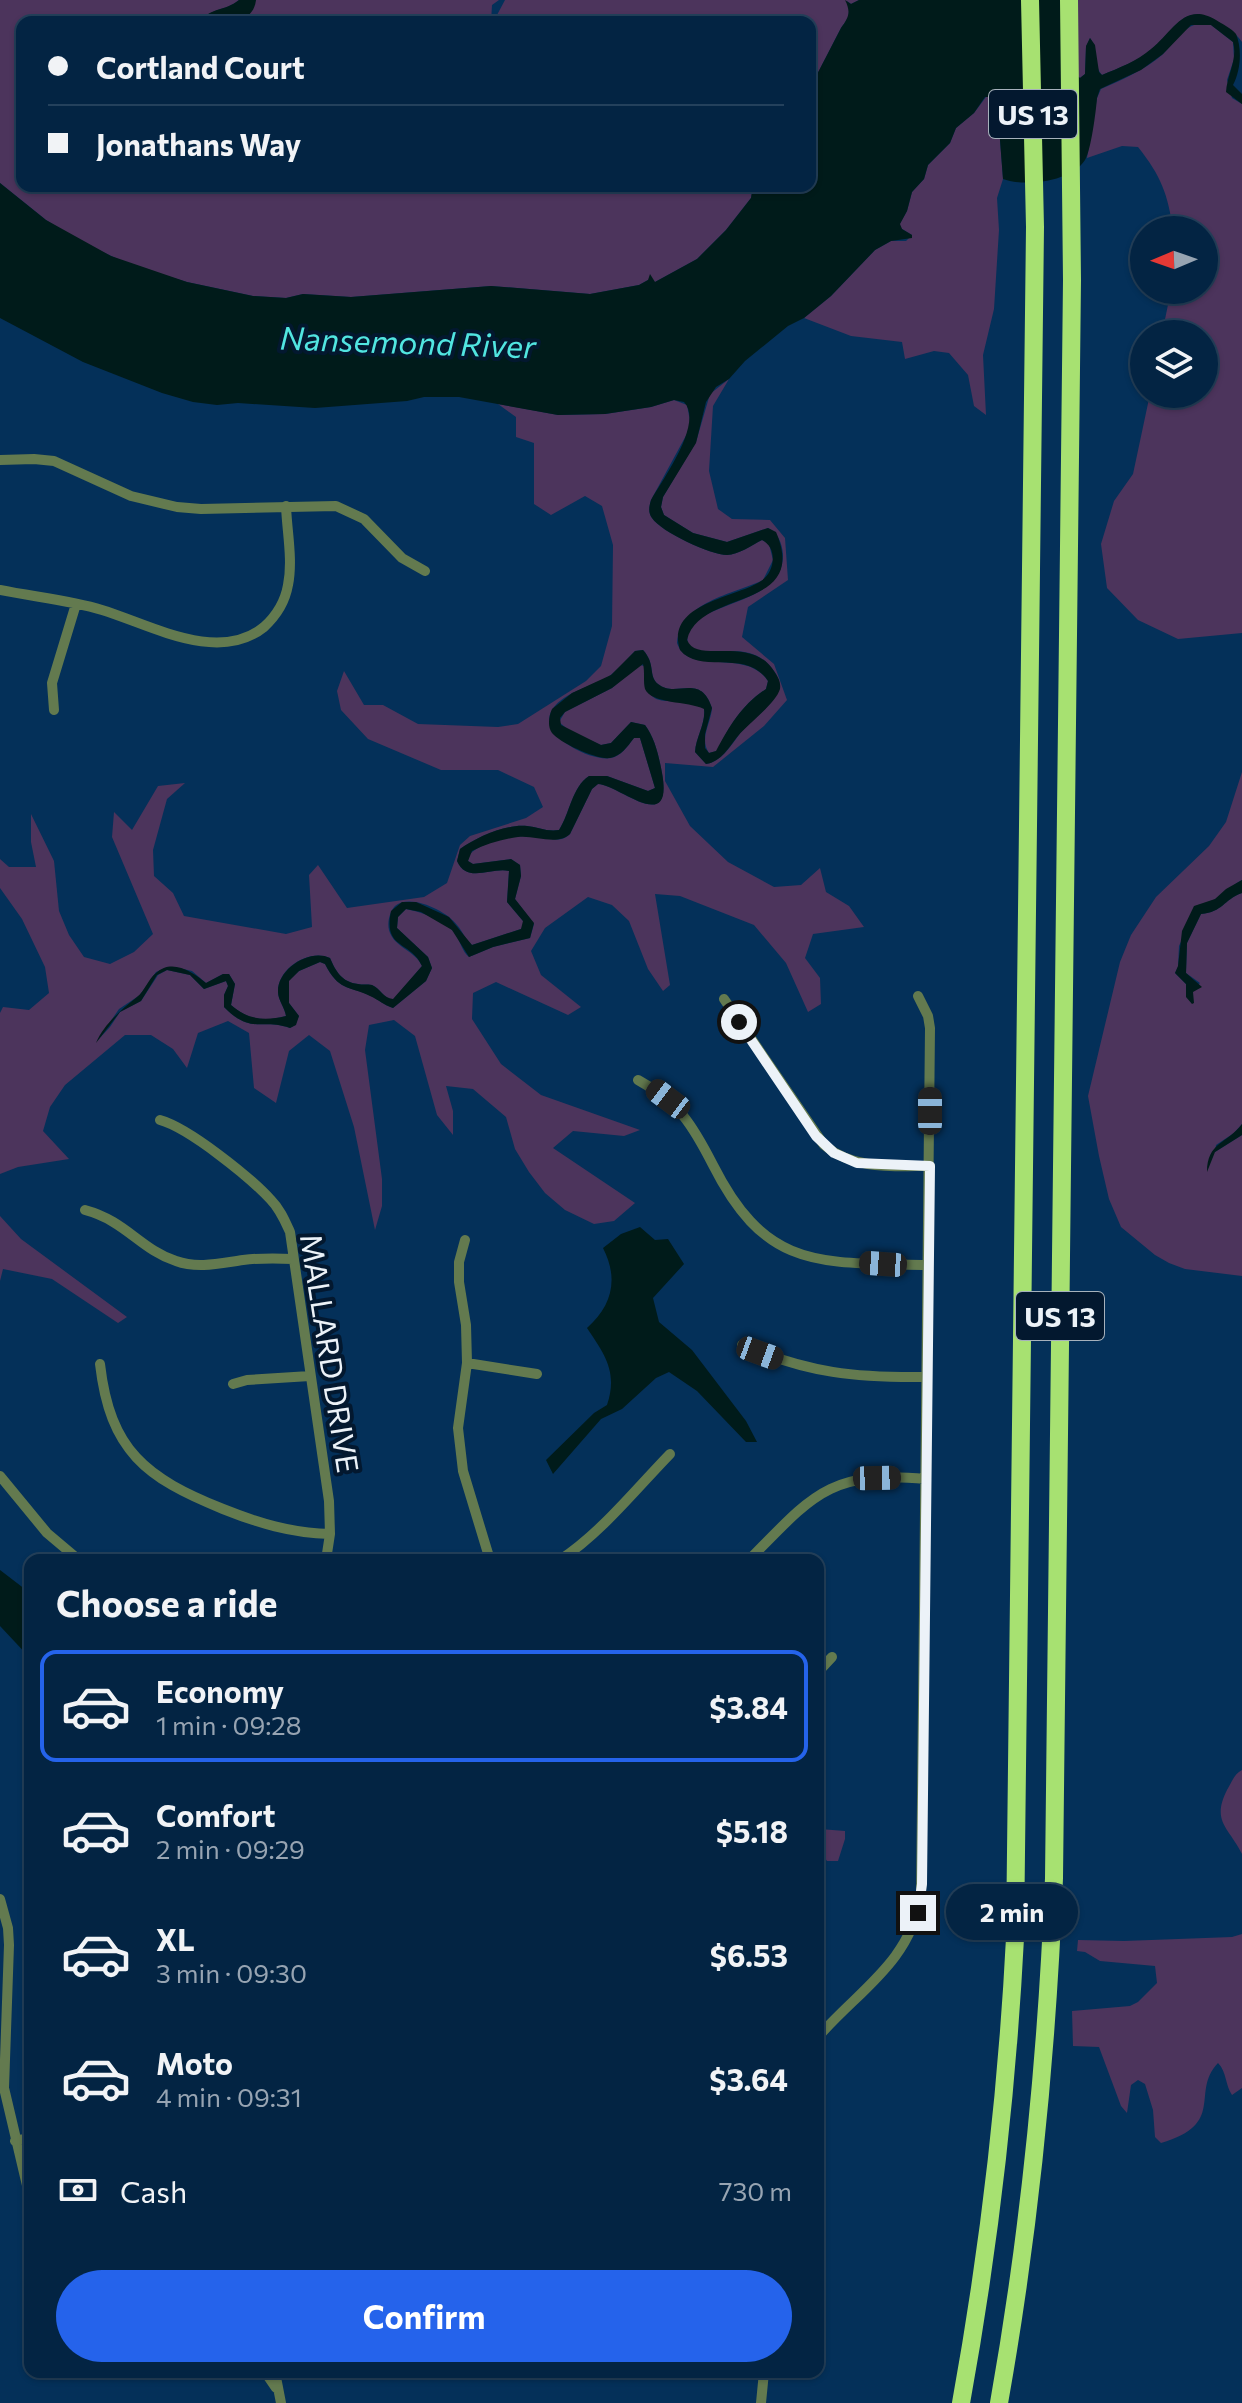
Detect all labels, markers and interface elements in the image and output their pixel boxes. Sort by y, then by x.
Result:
text: Cortland Court [96,48,305,85]
road number: US 13 [989,90,1077,138]
text: Jonathans Way [96,125,301,162]
north arrow [1130,216,1218,304]
map controls [1130,216,1218,408]
water label: Nansemond River [279,317,538,365]
button: layers [1130,320,1218,408]
route start [721,1004,757,1040]
car [642,1075,694,1123]
car [918,1087,942,1135]
street label: MALLARD DRIVE [294,1231,368,1475]
car [858,1250,908,1278]
road number: US 13 [1016,1292,1104,1340]
car [733,1334,787,1372]
car [853,1466,901,1490]
text: Choose a ride [56,1580,277,1624]
icon: car [60,1670,132,1742]
text: Economy [156,1672,284,1709]
text: $3.84 [709,1688,788,1725]
text: 1 min · 09:28 [156,1709,301,1740]
icon: car [60,1794,132,1866]
text: Comfort [156,1796,275,1833]
text: $5.18 [716,1812,788,1849]
text: 2 min · 09:29 [156,1833,305,1864]
callout: 2 min [946,1885,1078,1941]
route end [900,1895,936,1931]
text: 2 min [980,1896,1044,1927]
icon: car [60,1918,132,1990]
text: XL [156,1920,195,1957]
text: $6.53 [710,1936,788,1973]
text: 3 min · 09:30 [156,1957,307,1988]
icon: car [60,2042,132,2114]
text: Moto [156,2044,233,2081]
text: $3.64 [709,2060,788,2097]
text: 4 min · 09:31 [156,2081,302,2112]
icon: cash [56,2168,100,2212]
text: Cash [120,2172,187,2209]
text: 730 m [719,2175,792,2206]
button: Confirm [56,2270,792,2362]

